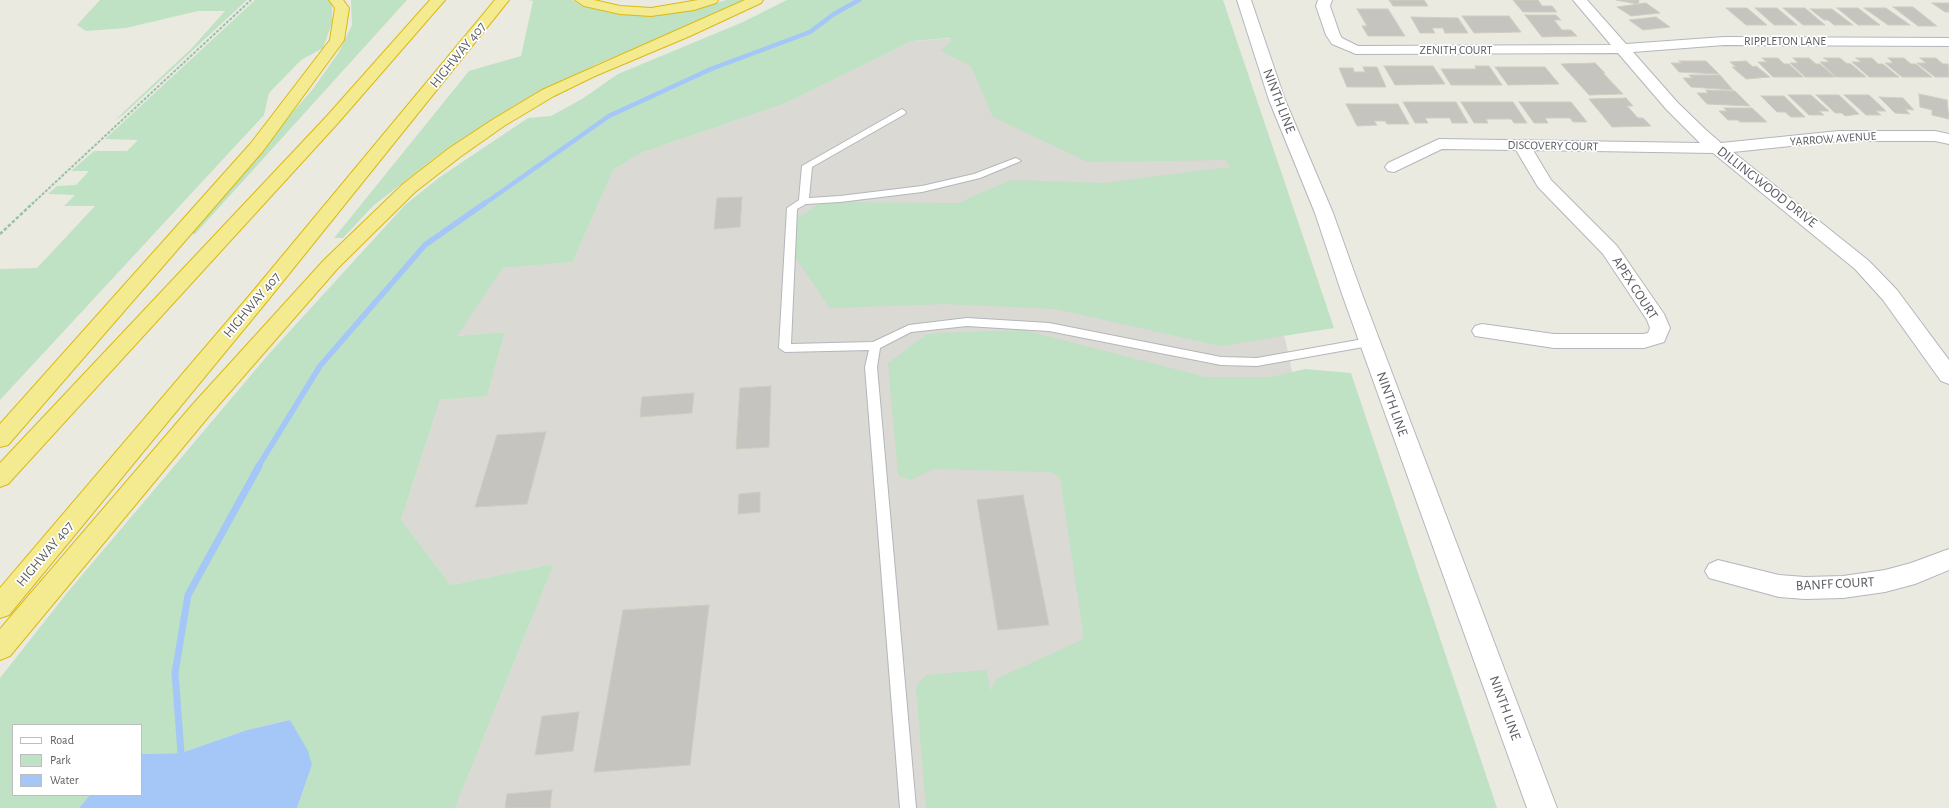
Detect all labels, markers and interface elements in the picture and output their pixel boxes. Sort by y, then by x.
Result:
street label: HIGHWAY 407 [426,19,490,91]
street label: RIPPLETON LANE [1744,34,1826,48]
street label: ZENITH COURT [1420,43,1492,57]
street label: NINTH LINE [1259,67,1299,135]
street label: YARROW AVENUE [1789,129,1877,149]
street label: DISCOVERY COURT [1507,138,1599,154]
street label: DILLINGWOOD DRIVE [1714,143,1820,231]
street label: APEX COURT [1608,253,1662,323]
street label: HIGHWAY 407 [220,269,284,341]
street label: NINTH LINE [1373,370,1411,438]
street label: HIGHWAY 407 [13,518,77,590]
street label: BANFF COURT [1795,574,1875,594]
street label: NINTH LINE [1486,674,1524,742]
legend [12,724,142,796]
text: Road [50,734,74,746]
text: Park [50,754,71,766]
text: Water [50,774,79,786]

